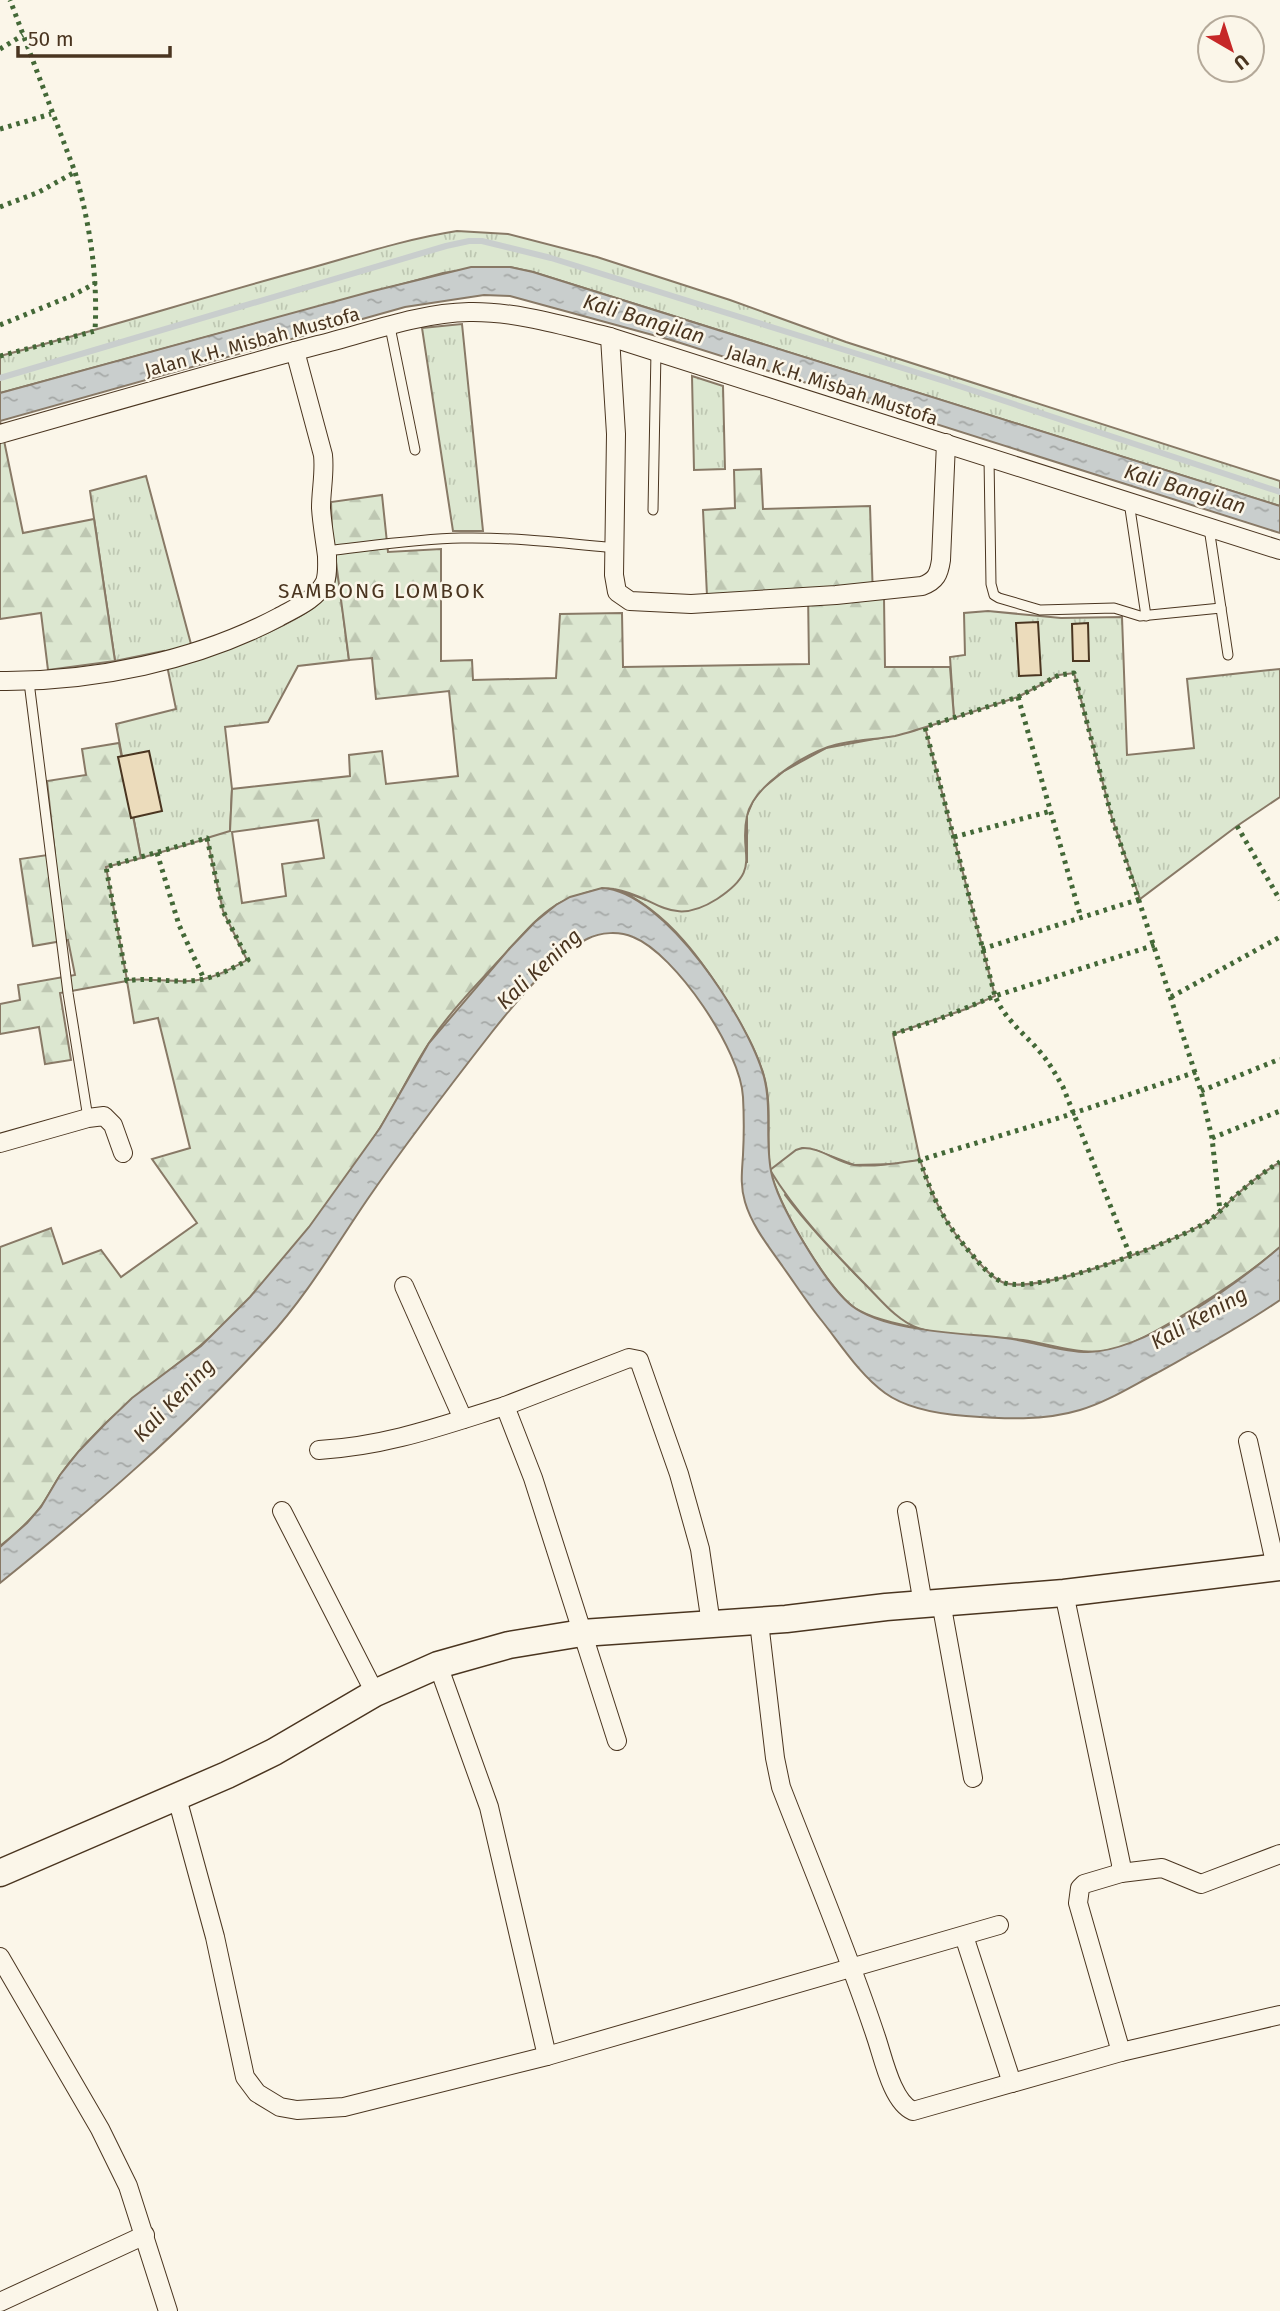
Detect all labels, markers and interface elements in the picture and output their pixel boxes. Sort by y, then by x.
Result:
scale bar [18,14,170,58]
north arrow [1196,14,1266,84]
text: 50 m [28,26,74,52]
text: U [1229,49,1253,75]
water label: Kali Bangilan [580,288,708,350]
street label: Jalan K.H. Misbah Mustofa [142,302,362,382]
street label: Jalan K.H. Misbah Mustofa [723,340,941,430]
water label: Kali Bangilan [1121,458,1249,520]
district label: SAMBONG LOMBOK [278,578,486,604]
water label: Kali Kening [491,923,587,1015]
water label: Kali Kening [1146,1281,1252,1355]
water label: Kali Kening [128,1353,220,1447]

